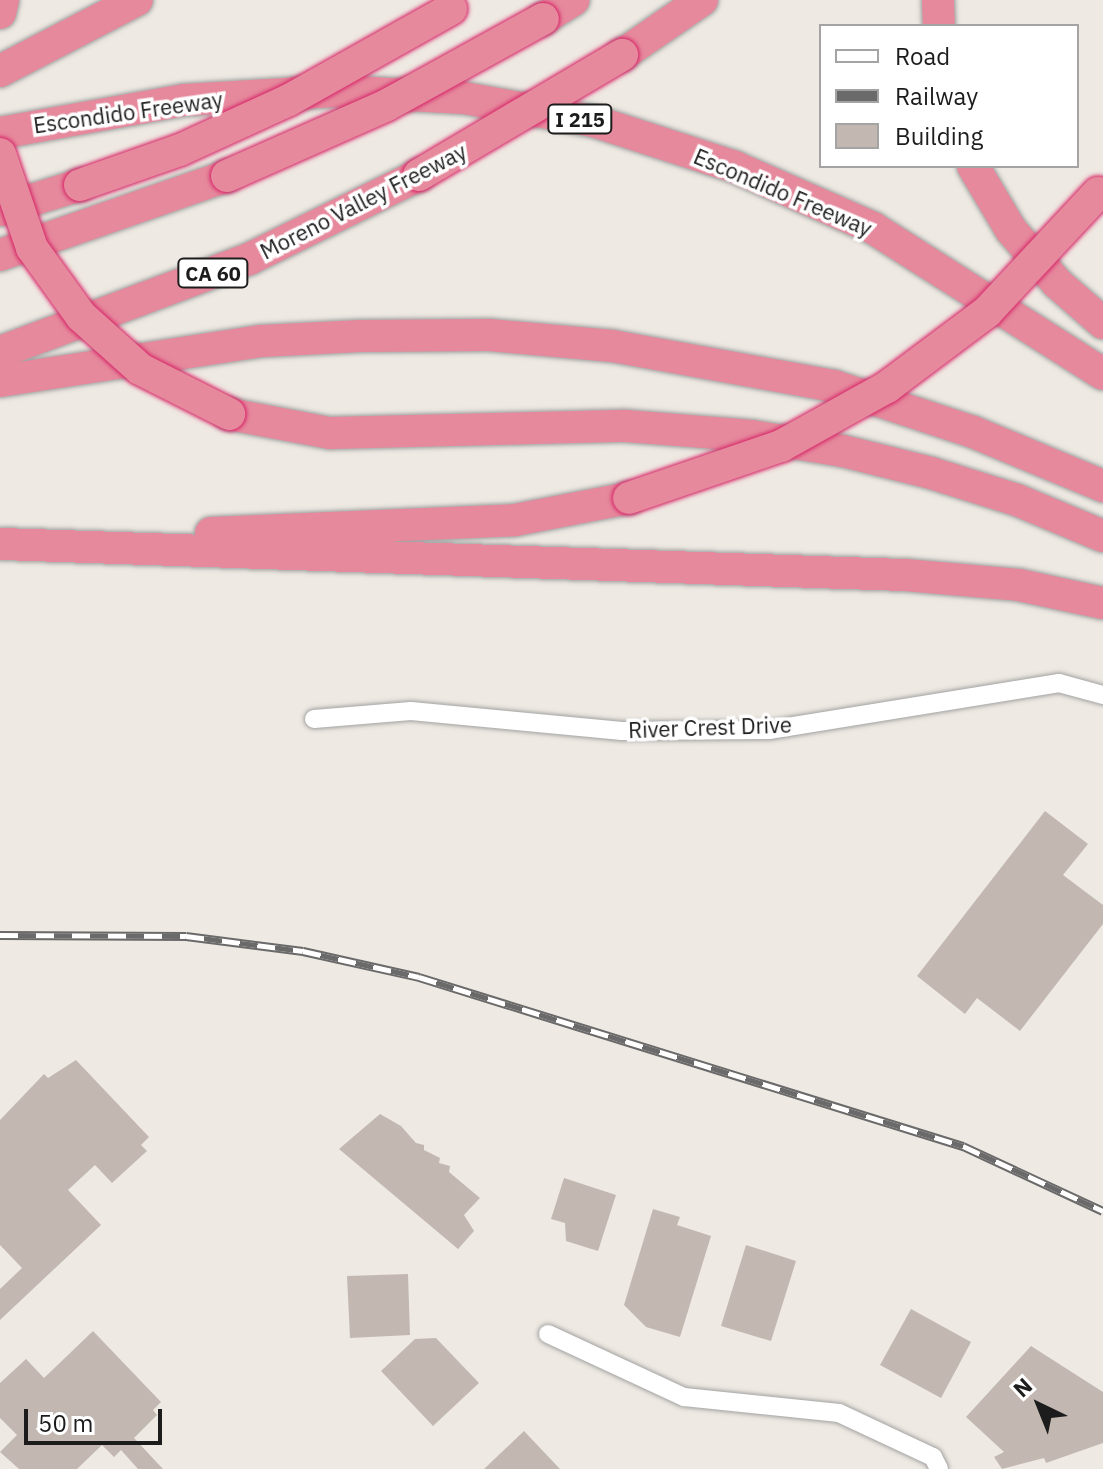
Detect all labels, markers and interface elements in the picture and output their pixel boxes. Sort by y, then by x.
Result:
legend [819,24,1079,168]
text: Road [895,40,950,72]
text: Railway [895,80,978,112]
street label: Escondido Freeway [32,86,224,138]
road number: I 215 [546,103,614,135]
text: Building [895,120,983,152]
street label: Moreno Valley Freeway [255,138,471,264]
street label: Escondido Freeway [690,143,876,241]
road number: CA 60 [177,257,249,289]
street label: River Crest Drive [628,711,792,743]
north arrow [999,1365,1079,1445]
text: N [1007,1371,1038,1403]
scale bar [28,1393,166,1443]
text: 50 m [38,1407,93,1439]

